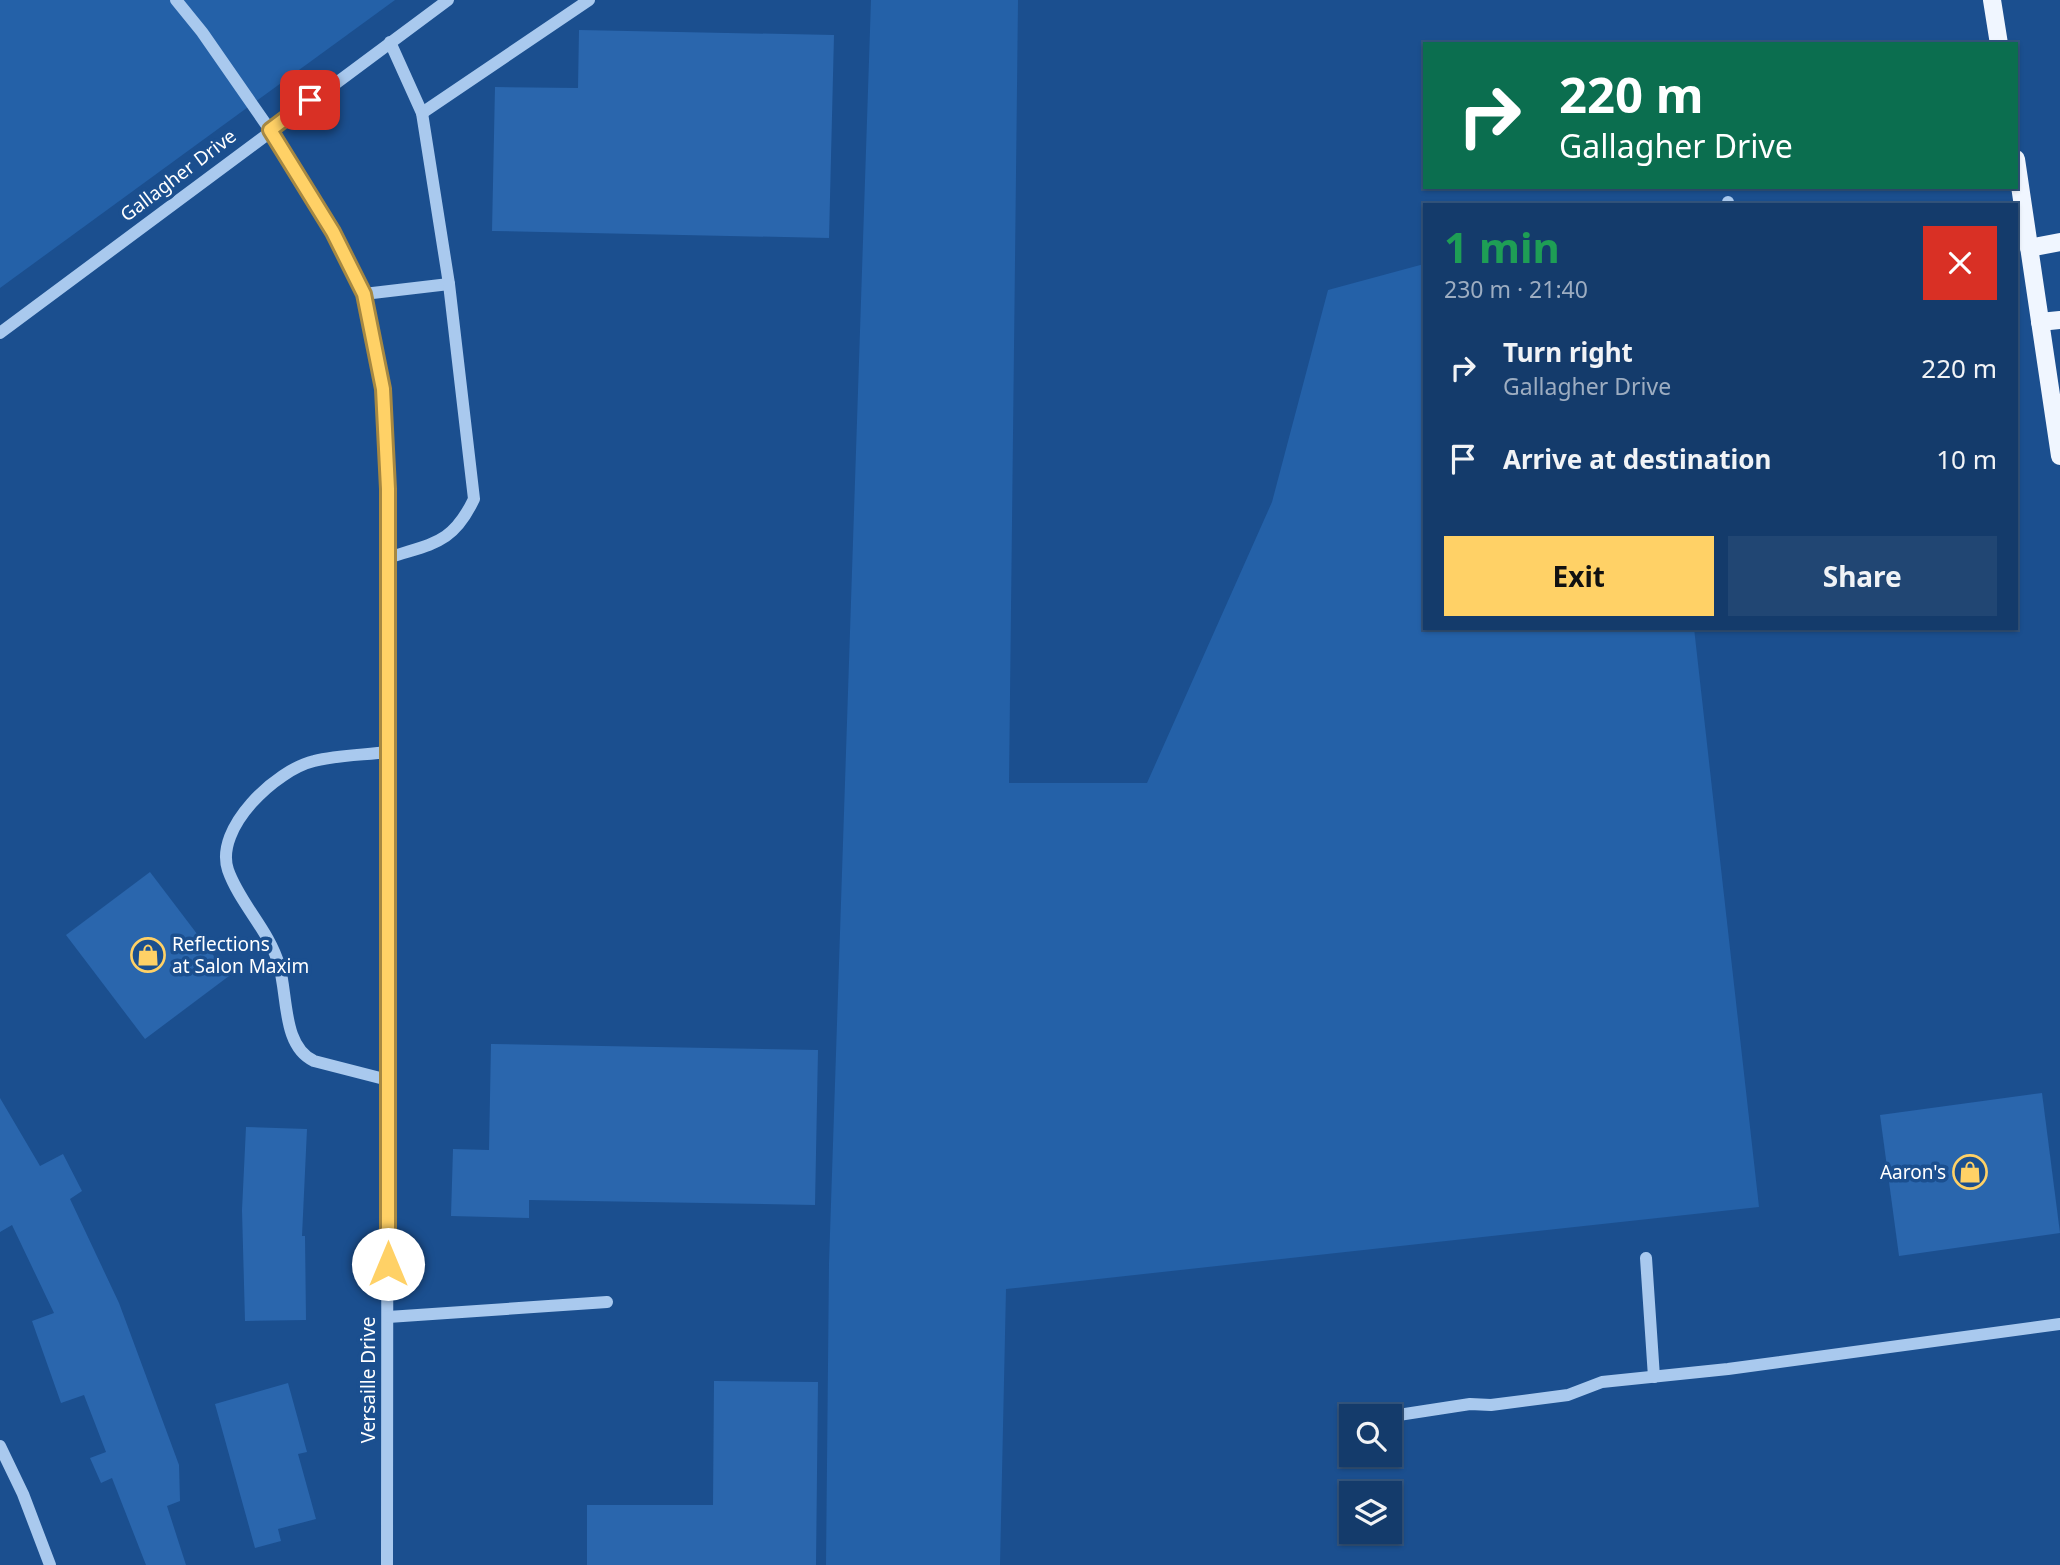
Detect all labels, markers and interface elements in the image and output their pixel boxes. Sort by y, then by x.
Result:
text: 220 m [1559,61,1704,127]
pin [280,70,340,130]
icon: right [1444,70,1535,161]
icon: arrive [291,81,329,119]
street label: Gallagher Drive [115,123,241,227]
text: Gallagher Drive [1559,124,1793,167]
text: 1 min [1444,218,1560,275]
button: close [1923,226,1997,300]
text: 230 m · 21:40 [1444,273,1588,305]
text: Turn right [1503,334,1633,370]
icon: right [1444,349,1482,387]
text: 220 m [1921,350,1997,386]
text: Gallagher Drive [1503,370,1671,402]
icon: arrive [1444,440,1482,478]
text: Arrive at destination [1503,441,1772,477]
text: 10 m [1936,441,1997,477]
button: Exit [1444,536,1714,616]
button: Share [1728,536,1997,616]
place label: Reflections at Salon Maxim [172,931,309,979]
shop icon: Reflections at Salon Maxim [129,936,167,974]
shop icon: Aaron's [1951,1153,1989,1191]
place label: Aaron's [1880,1159,1946,1185]
position arrow [351,1227,425,1301]
street label: Versaille Drive [355,1317,381,1443]
map controls [1339,1404,1402,1544]
button: search [1339,1404,1402,1467]
button: layers [1339,1481,1402,1544]

